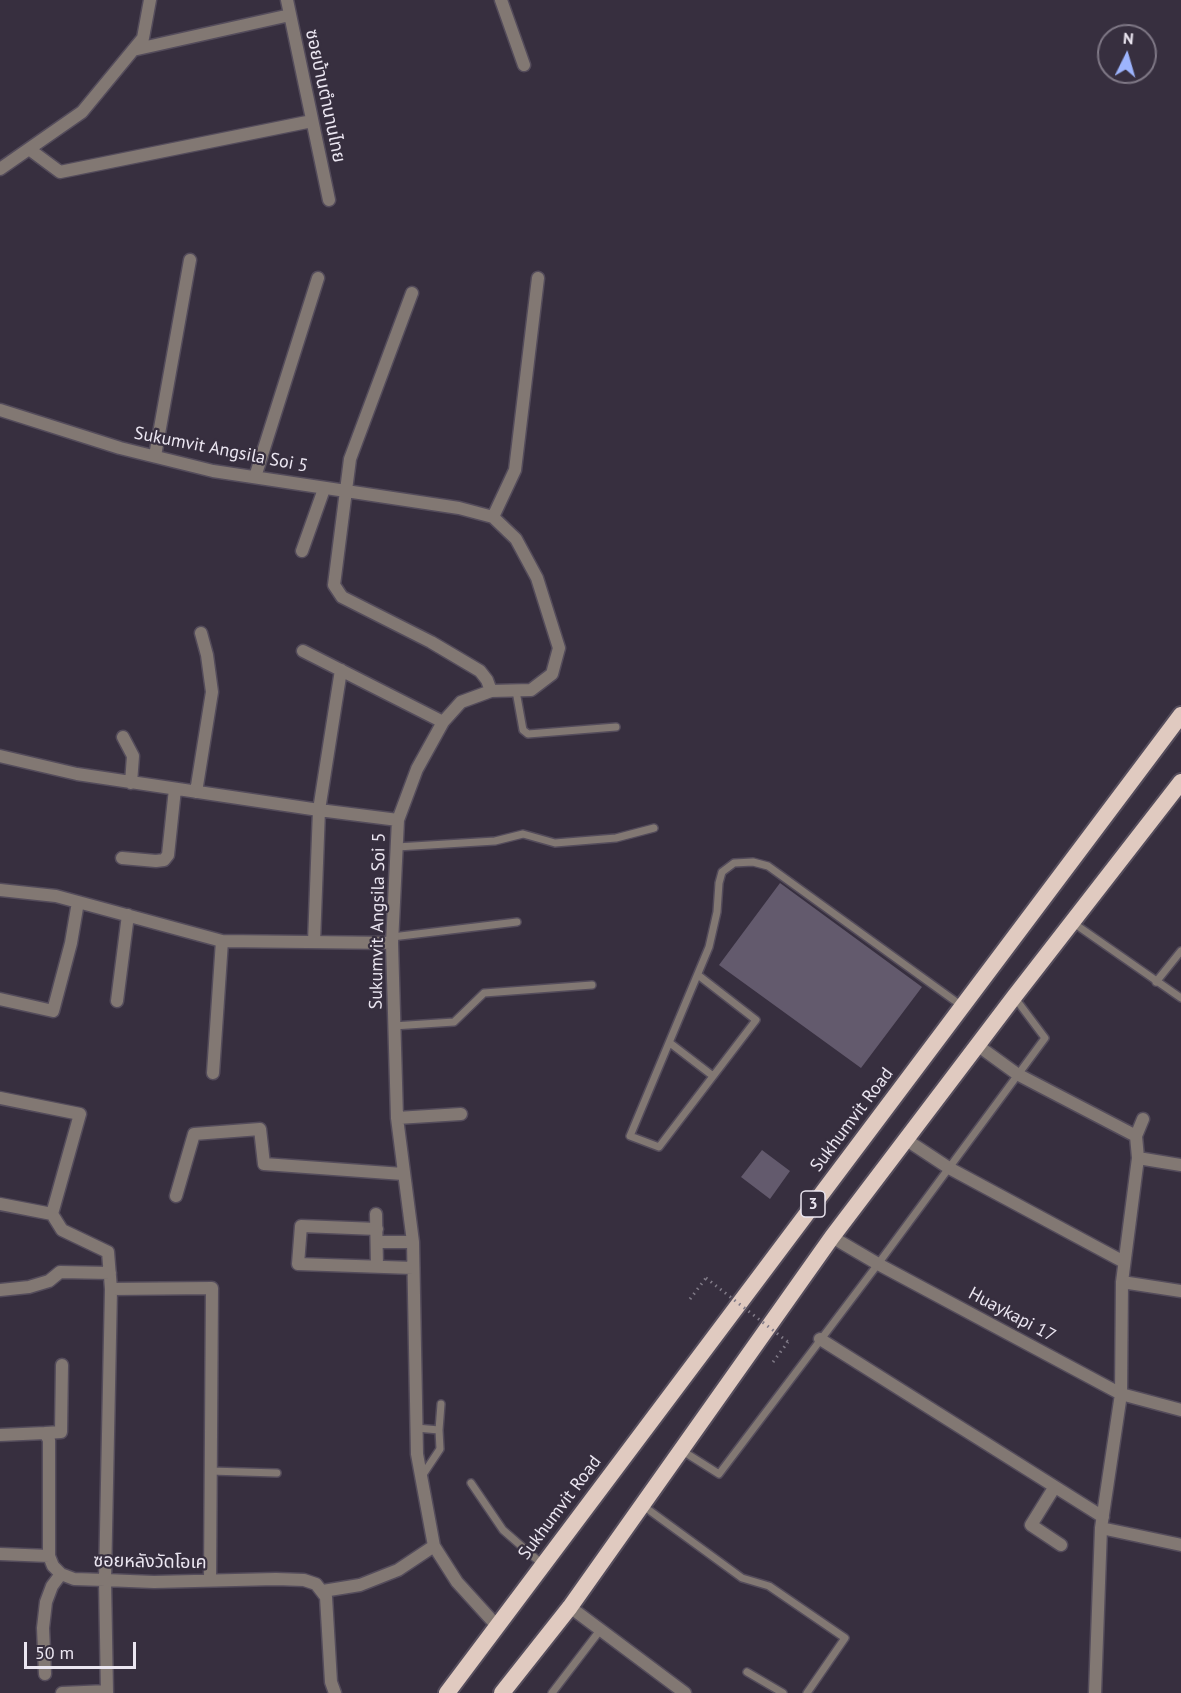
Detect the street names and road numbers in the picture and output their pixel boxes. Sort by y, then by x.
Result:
street label: ซอยบ้านตำนานไทย [300,27,350,165]
street label: Sukumvit Angsila Soi 5 [132,423,310,477]
street label: Sukumvit Angsila Soi 5 [366,832,390,1010]
street label: Sukhumvit Road [806,1064,898,1176]
road number: 3 [801,1191,825,1217]
street label: Huaykapi 17 [965,1283,1059,1347]
street label: Sukhumvit Road [514,1452,606,1564]
street label: ซอยหลังวัดโอเค [93,1550,207,1574]

